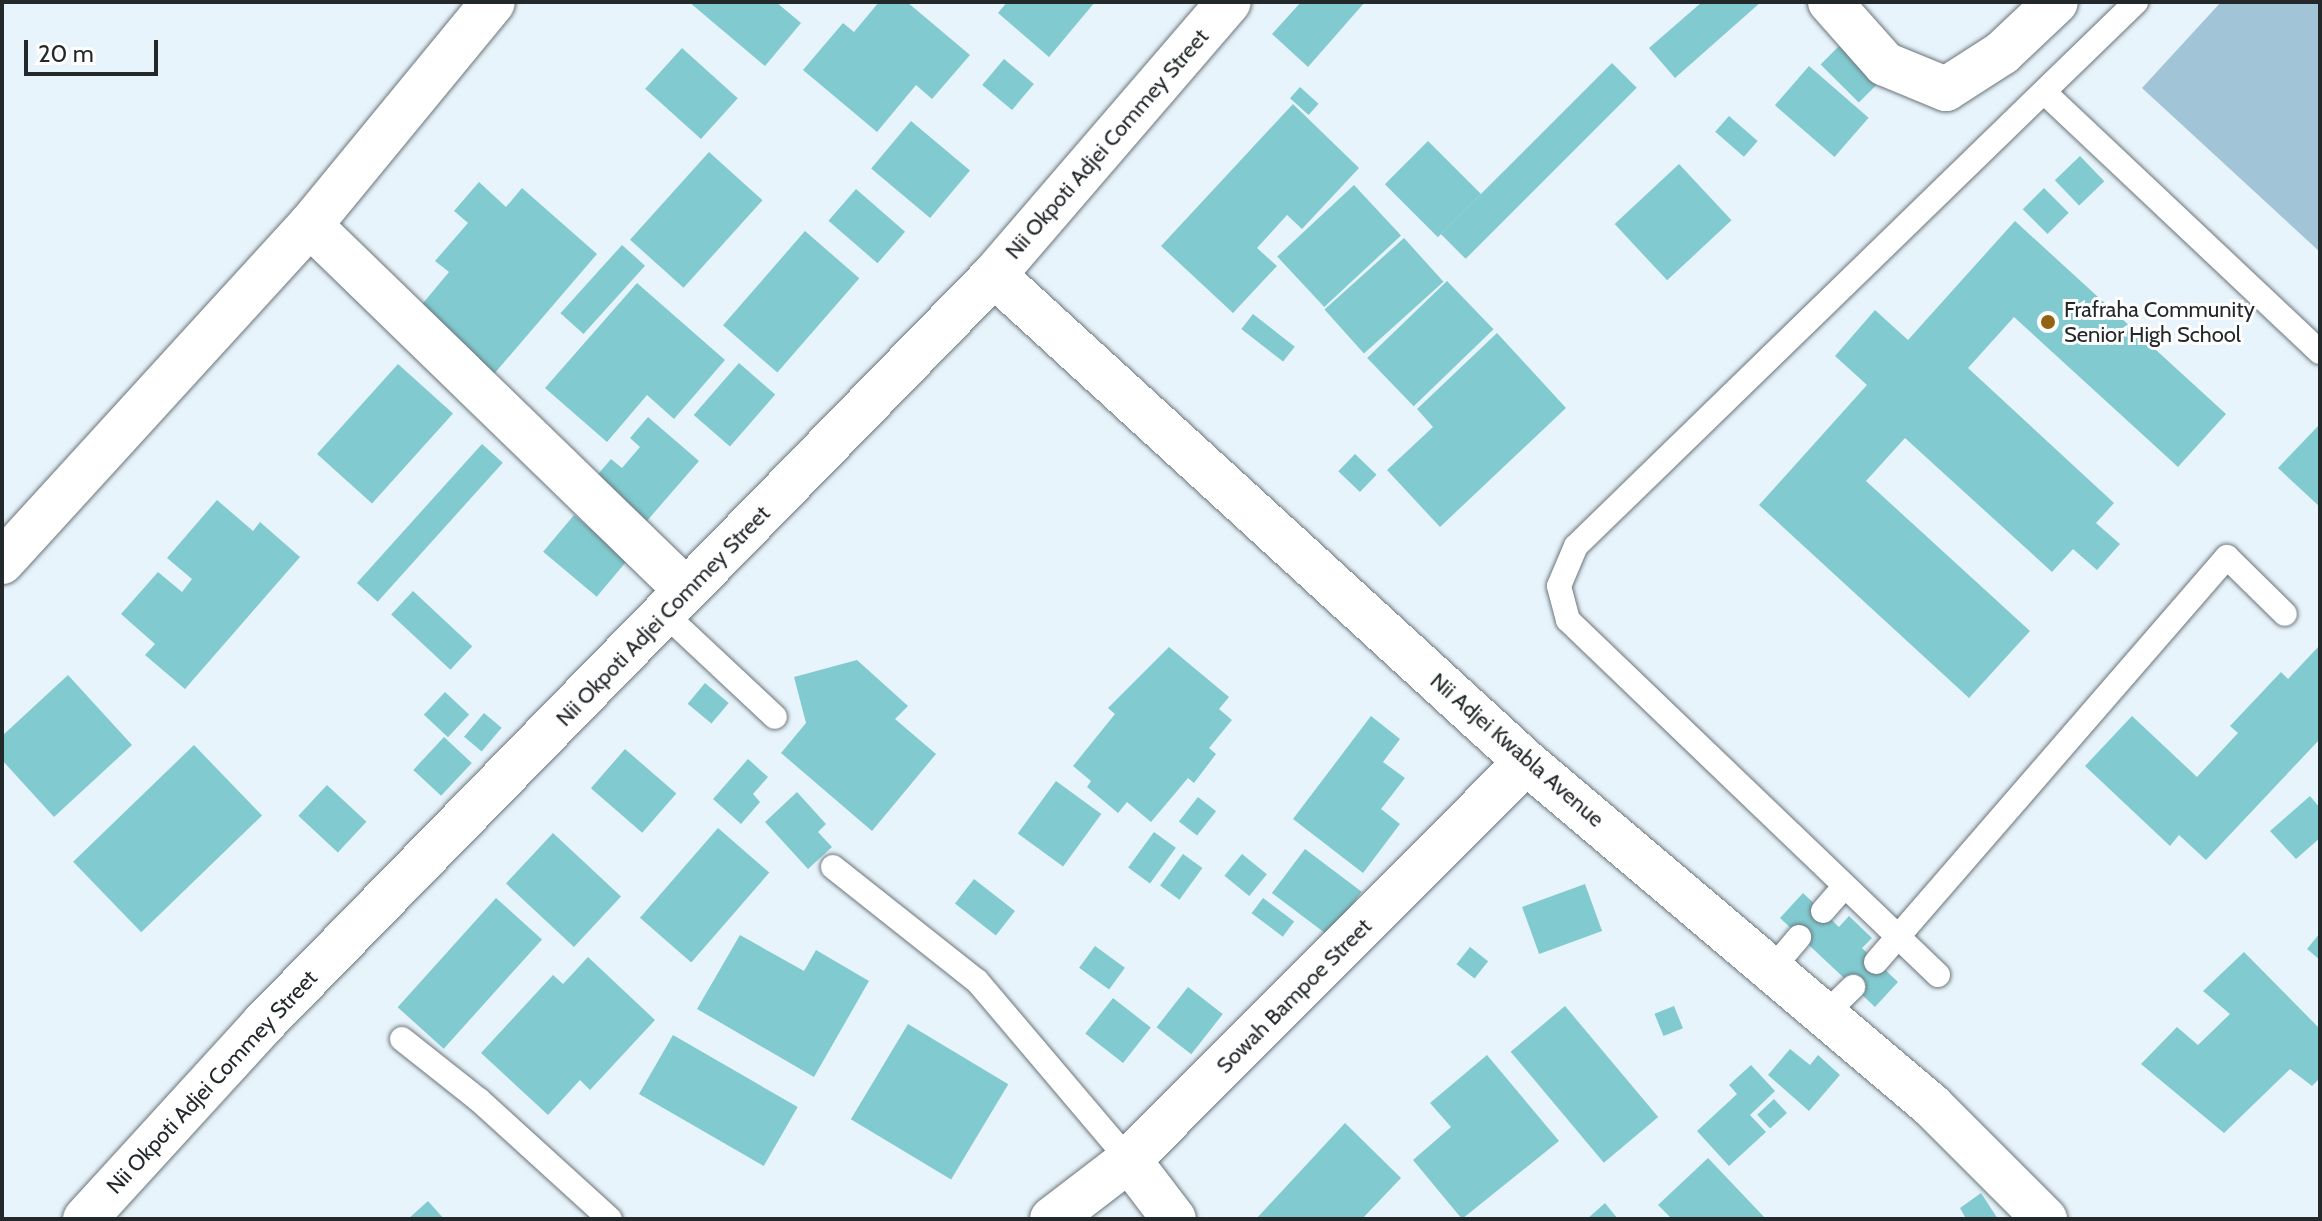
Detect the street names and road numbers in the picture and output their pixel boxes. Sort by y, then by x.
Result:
street label: Nii Okpoti Adjei Commey Street [1000,24,1214,264]
street label: Nii Okpoti Adjei Commey Street [551,500,775,732]
street label: Nii Adjei Kwabla Avenue [1425,667,1609,833]
street label: Sowah Bampoe Street [1211,913,1377,1079]
street label: Nii Okpoti Adjei Commey Street [101,965,323,1199]

